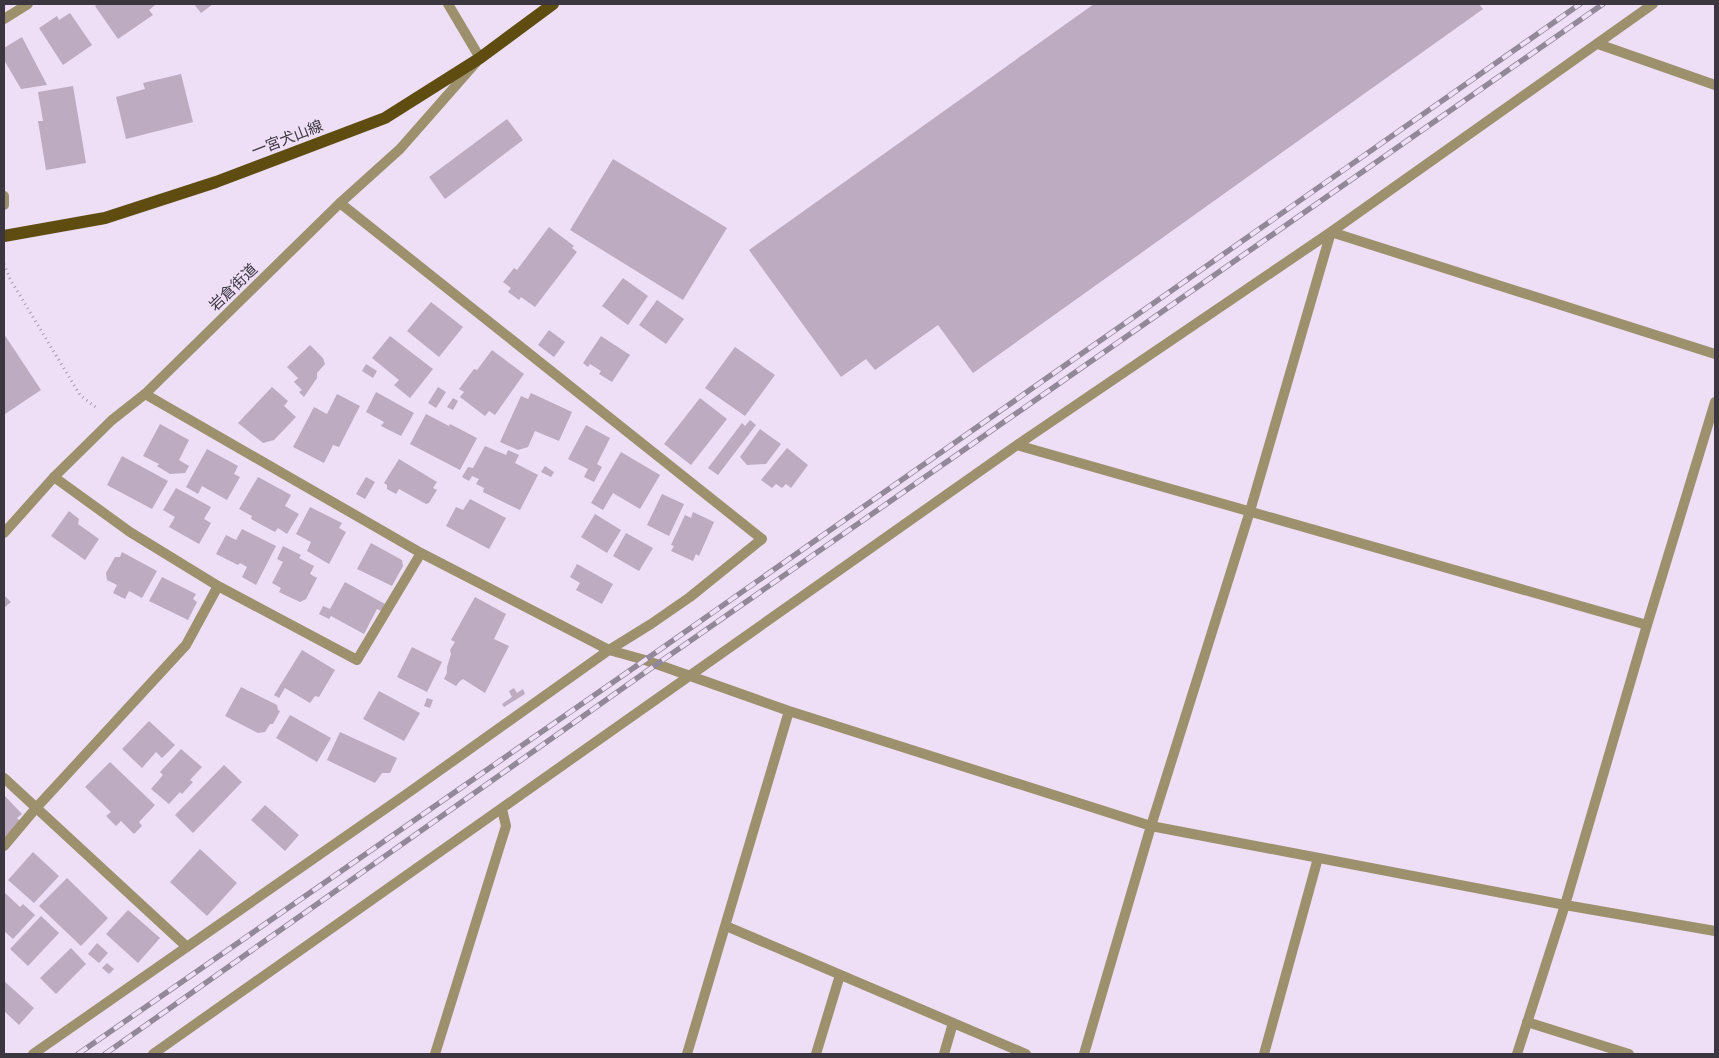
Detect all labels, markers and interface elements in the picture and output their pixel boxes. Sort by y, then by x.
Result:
street label: 一宮犬山線 [248,115,326,161]
street label: 岩倉街道 [204,259,262,315]

